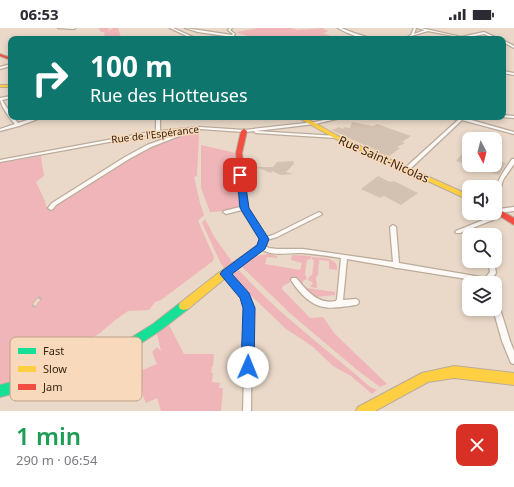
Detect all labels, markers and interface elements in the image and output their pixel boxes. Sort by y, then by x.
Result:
text: 06:53 [20,4,59,24]
text: 100 m [90,47,173,85]
icon: right [24,52,76,104]
text: Rue des Hotteuses [90,83,248,107]
street label: Rue de l'Espérance [110,122,200,146]
street label: Rue Saint-Nicolas [336,131,432,187]
north arrow [462,132,502,172]
map controls [462,132,502,316]
pin [223,158,257,192]
icon: arrive [229,164,251,186]
button: sound [462,180,502,220]
button: search [462,228,502,268]
button: layers [462,276,502,316]
legend [10,337,142,401]
text: Fast [43,343,64,358]
position arrow [227,346,269,388]
text: Slow [43,361,67,376]
text: Jam [42,379,62,394]
text: 1 min [16,419,81,452]
button: close [456,424,498,466]
text: 290 m · 06:54 [16,451,97,469]

